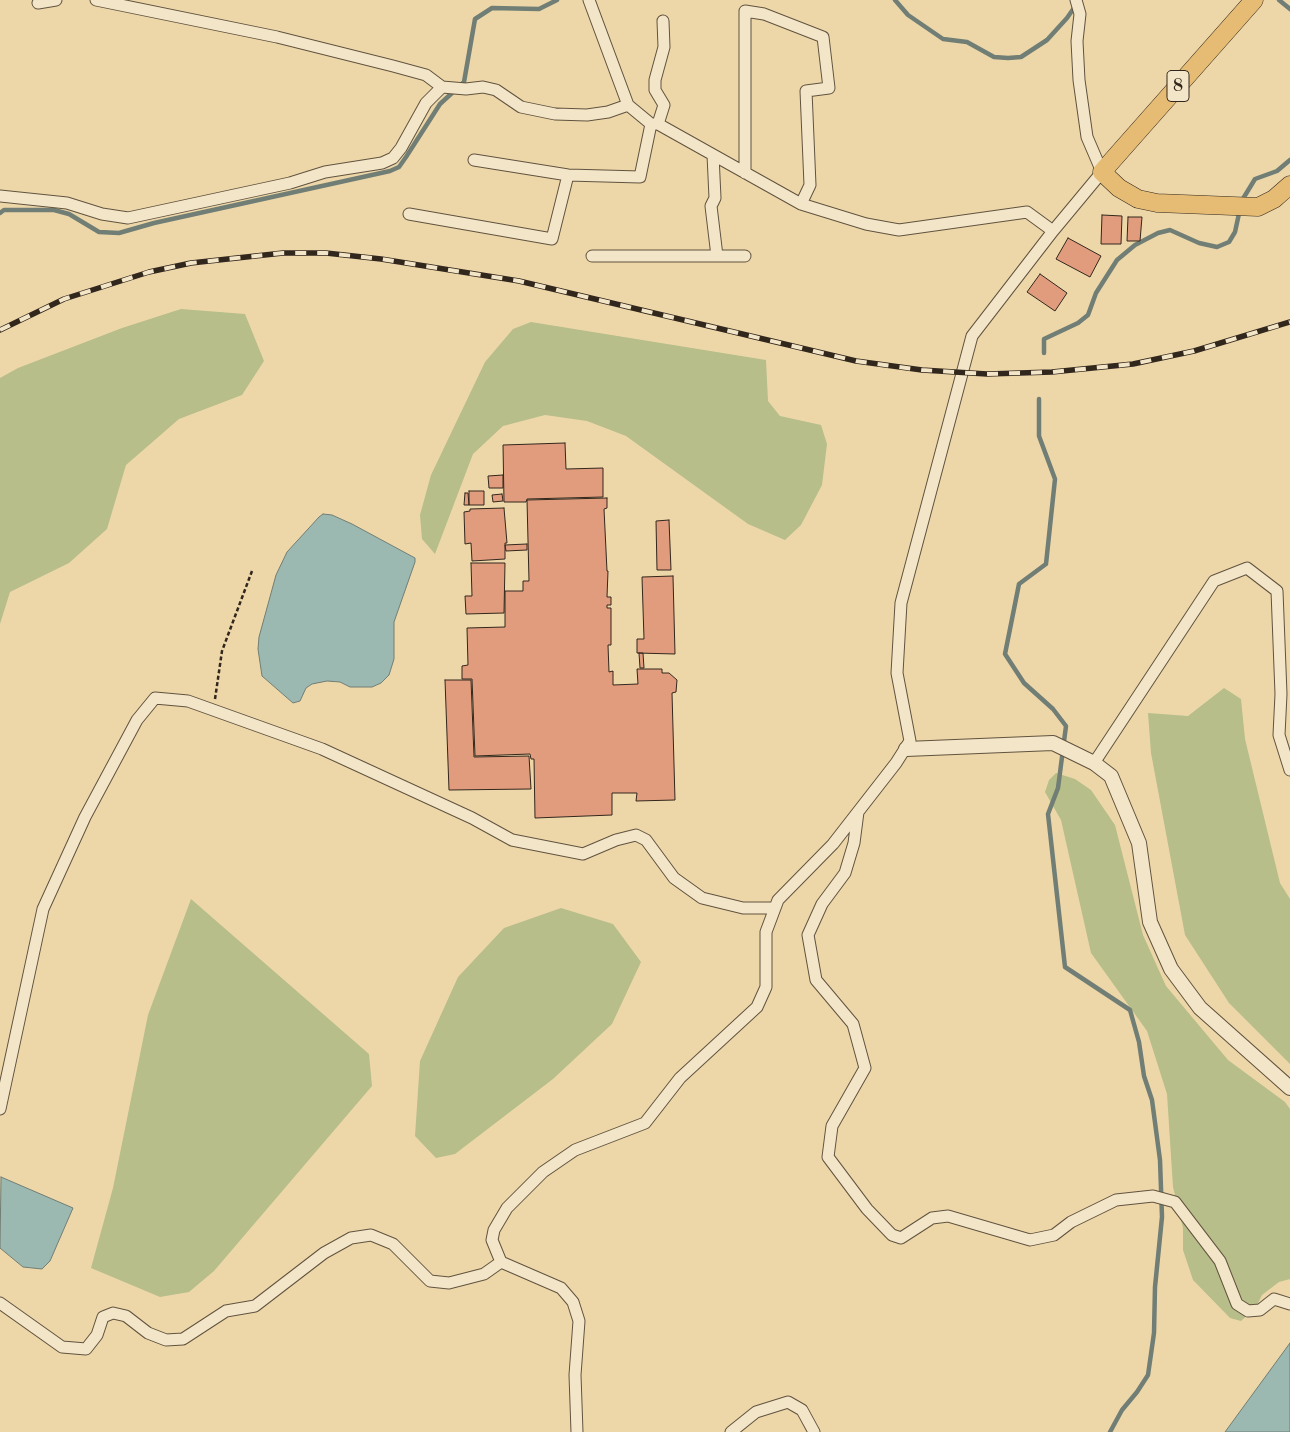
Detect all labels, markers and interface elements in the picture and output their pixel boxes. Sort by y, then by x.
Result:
road number: 8 [1167,70,1189,102]

